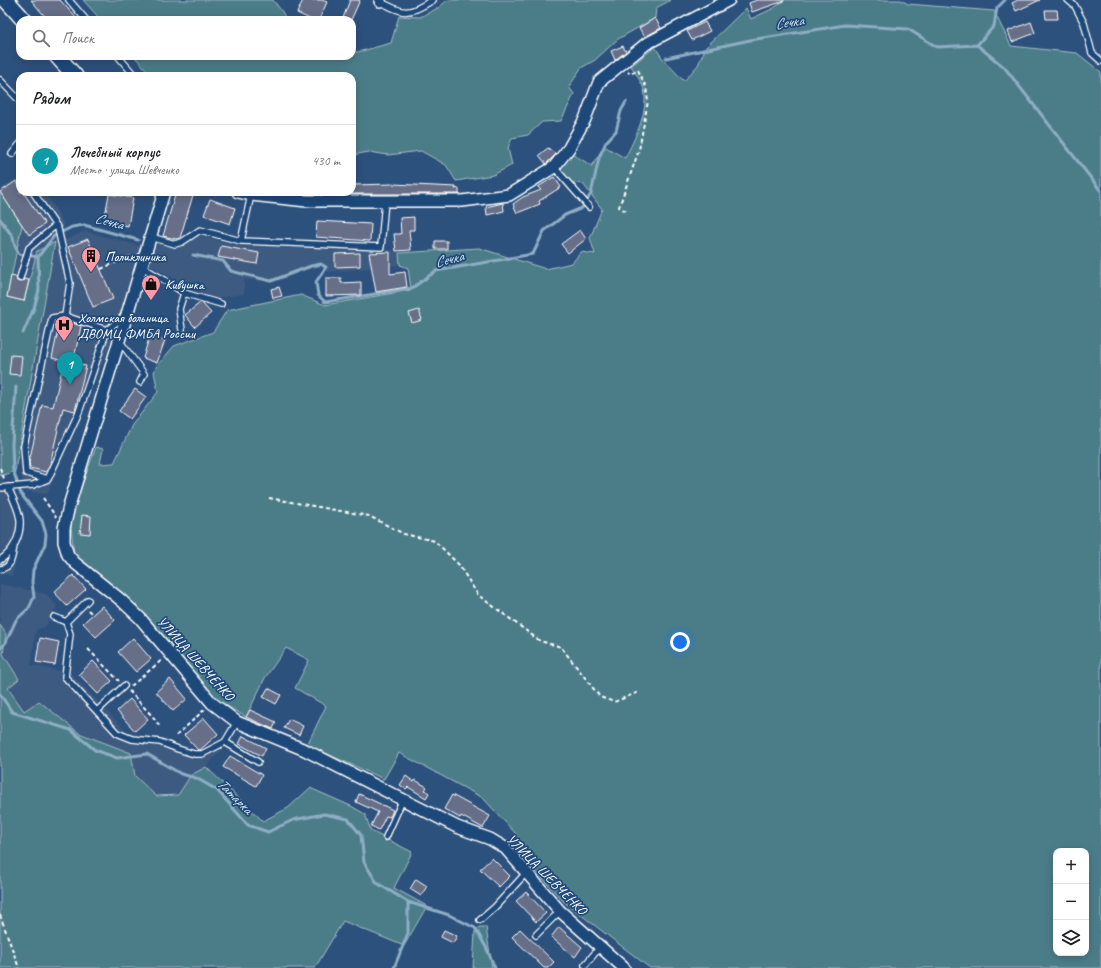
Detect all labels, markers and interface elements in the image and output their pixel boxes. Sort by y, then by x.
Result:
water label: Сечка [773,11,807,34]
search box [16,16,356,60]
icon: search [30,27,52,49]
text: Поиск [62,29,94,48]
text: Рядом [32,88,70,109]
text: Лечебный корпус [70,143,160,162]
text: 1 [42,153,48,169]
text: 430 m [312,153,340,169]
text: Место · улица Шевченко [70,162,179,178]
water label: Сечка [93,209,127,235]
building icon: Поликлиника [80,245,102,273]
water label: Сечка [433,246,467,272]
place label: Поликлиника [105,248,167,265]
shop icon: Кивушка [140,273,162,301]
place label: Кивушка [165,276,205,293]
place label: Холмская больница ДВОМЦ ФМБА России [78,309,197,342]
hospital icon: Холмская больница ДВОМЦ ФМБА России [53,314,75,342]
pin: 1 [57,352,83,385]
street label: УЛИЦА ШЕВЧЕНКО [154,613,239,705]
your location [670,632,690,652]
water label: Татарка [213,774,258,820]
street label: УЛИЦА ШЕВЧЕНКО [503,831,592,920]
map controls [1053,848,1089,956]
button: + [1053,848,1089,884]
button: − [1053,884,1089,920]
button: layers [1053,920,1089,956]

